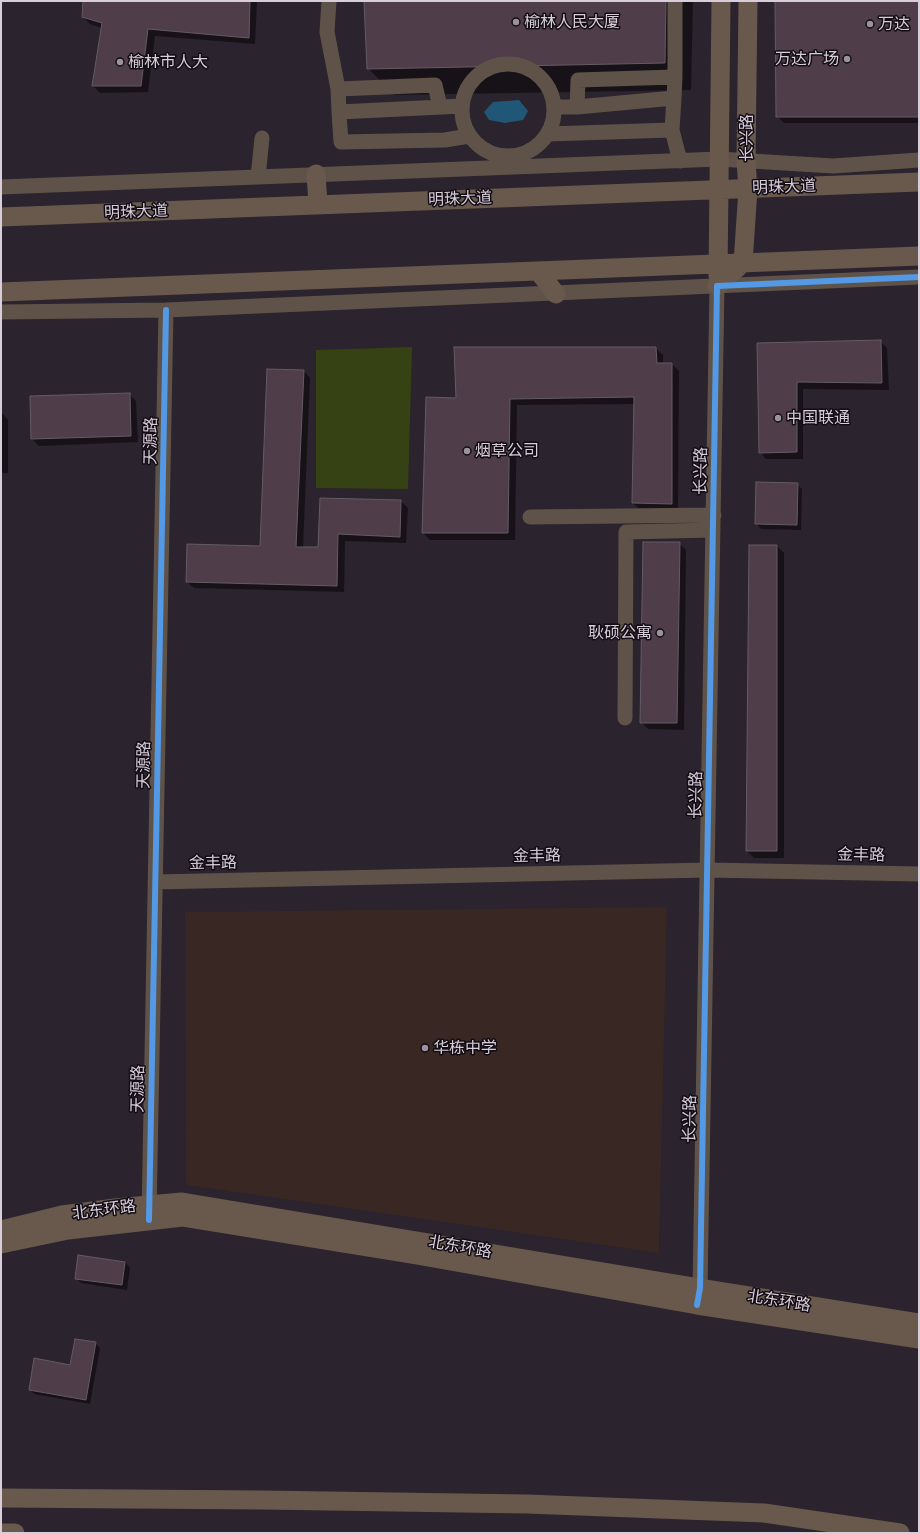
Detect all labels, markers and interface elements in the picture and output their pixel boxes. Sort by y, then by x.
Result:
place label: 榆林人民大厦 [524,12,620,32]
place label: 万达 [878,14,910,34]
marker: 榆林人民大厦 [511,17,521,27]
marker: 万达 [865,19,875,29]
place label: 万达广场 [775,49,839,69]
place label: 榆林市人大 [128,52,208,72]
marker: 万达广场 [842,54,852,64]
marker: 榆林市人大 [115,57,125,67]
street label: 长兴路 [737,114,757,162]
street label: 明珠大道 [752,176,816,198]
street label: 明珠大道 [428,188,492,210]
street label: 明珠大道 [104,201,168,223]
place label: 中国联通 [786,408,850,428]
marker: 中国联通 [773,413,783,423]
street label: 天源路 [141,417,161,465]
place label: 烟草公司 [475,441,539,461]
marker: 烟草公司 [462,446,472,456]
street label: 长兴路 [691,447,711,495]
place label: 耿硕公寓 [588,623,652,643]
marker: 耿硕公寓 [655,628,665,638]
street label: 天源路 [134,741,154,789]
street label: 长兴路 [686,771,706,819]
street label: 金丰路 [837,845,885,865]
street label: 金丰路 [513,846,561,866]
street label: 金丰路 [189,853,237,873]
place label: 华栋中学 [433,1038,497,1058]
marker: 华栋中学 [420,1043,430,1053]
street label: 天源路 [128,1065,148,1113]
street label: 长兴路 [680,1095,700,1143]
street label: 北东环路 [71,1197,137,1223]
street label: 北东环路 [427,1232,493,1262]
street label: 北东环路 [746,1287,812,1315]

